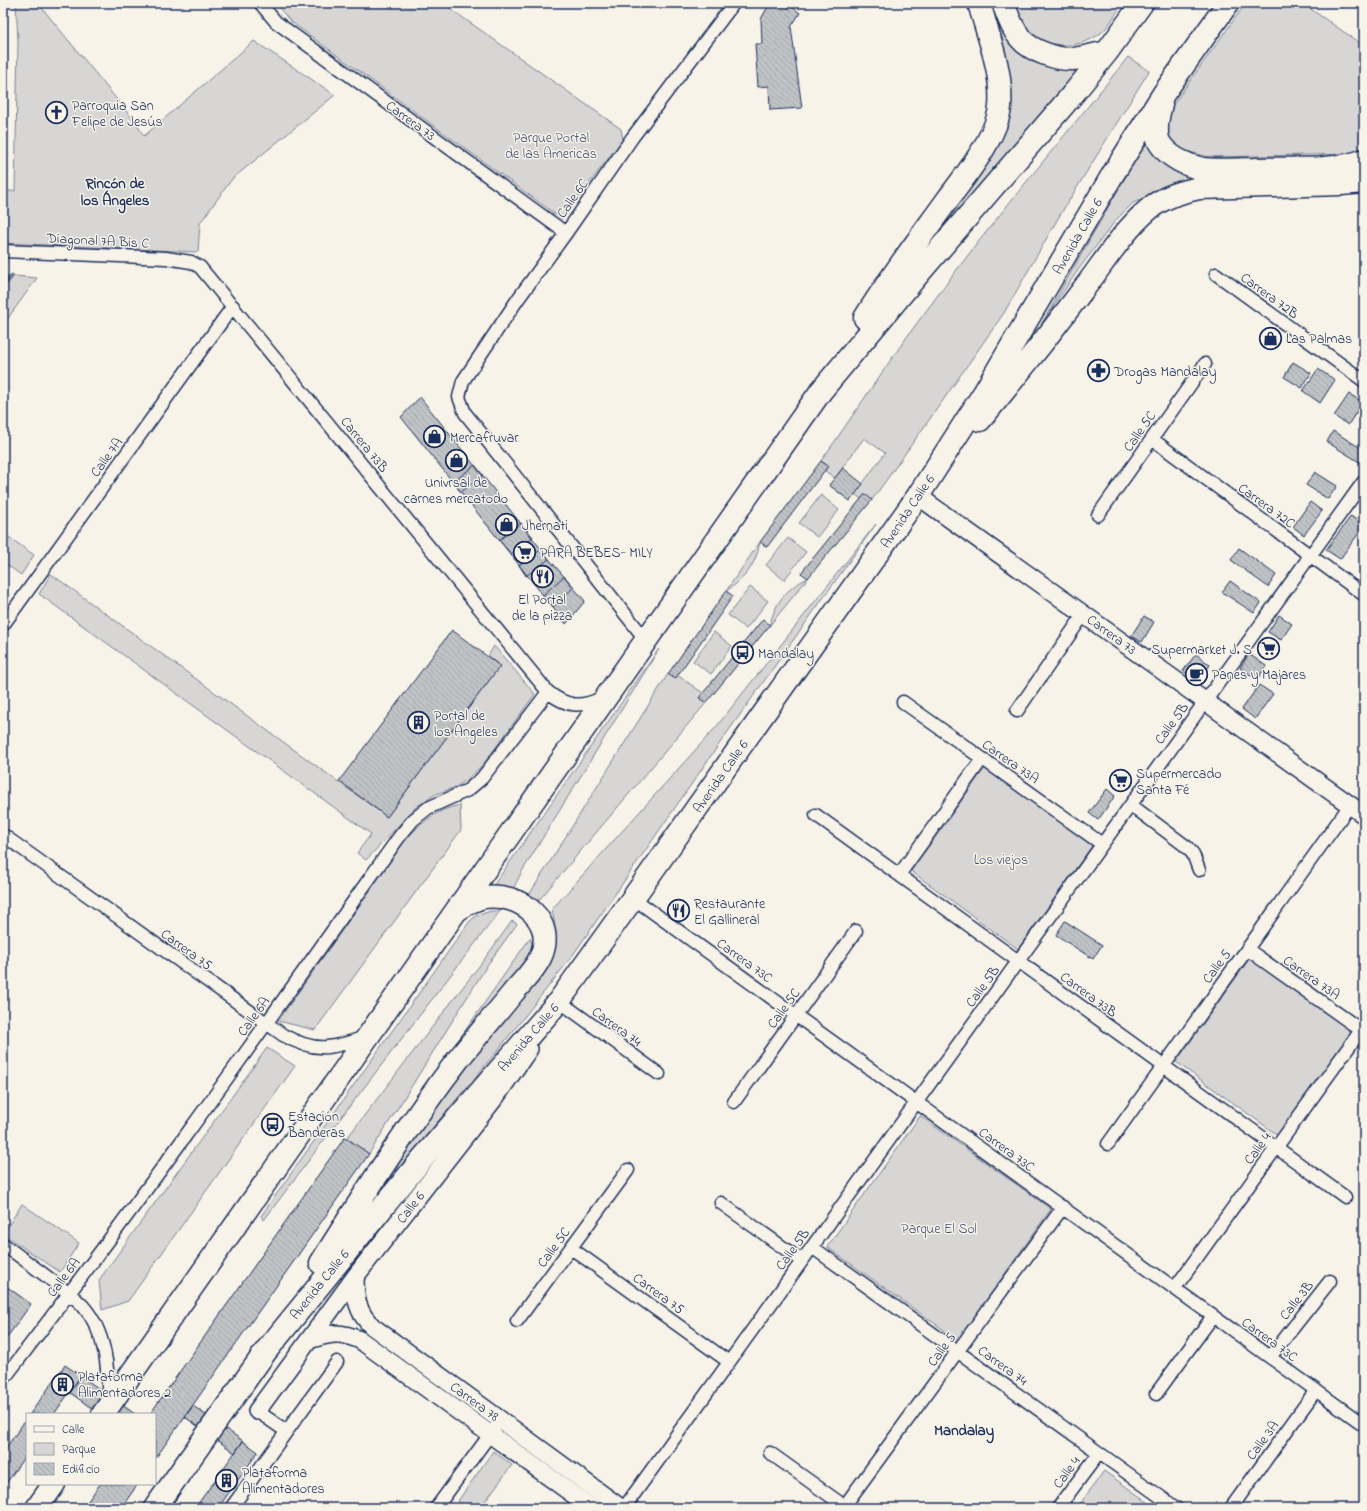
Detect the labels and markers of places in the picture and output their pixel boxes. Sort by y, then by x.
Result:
place label: Parroquia San Felipe de Jesús [71,96,163,133]
church icon: Parroquia San Felipe de Jesús [43,100,69,126]
shop icon: Las Palmas [1258,325,1284,351]
place label: Las Palmas [1286,329,1352,350]
pharmacy icon: Drogas Mandalay [1086,358,1112,384]
place label: Drogas Mandalay [1113,362,1217,384]
shop icon: Mercafruvar [422,424,448,450]
place label: Mercafruvar [450,428,519,449]
shop icon: Univrsal de carnes mercatodo [443,447,469,473]
place label: Univrsal de carnes mercatodo [404,473,508,510]
shop icon: Jhernati [493,512,519,538]
place label: Jhernati [522,516,568,537]
supermarket icon: PARA BEBES- MILY [512,539,538,565]
place label: PARA BEBES- MILY [540,543,653,564]
restaurant icon: El Portal de la pizza [529,564,555,590]
place label: El Portal de la pizza [512,590,572,627]
supermarket icon: Supermarket J. S [1255,636,1281,662]
bus stop icon: Mandalay [729,640,755,666]
place label: Supermarket J. S [1151,640,1252,661]
place label: Mandalay [758,644,814,666]
cafe icon: Panes y Majares [1184,661,1210,687]
place label: Panes y Majares [1212,665,1306,687]
place label: Portal de los Angeles [434,706,498,744]
building icon: Portal de los Angeles [406,710,432,736]
place label: Supermercado Santa Fé [1136,764,1222,801]
supermarket icon: Supermercado Santa Fé [1108,768,1134,794]
place label: Restaurante El Gallineral [694,894,766,931]
restaurant icon: Restaurante El Gallineral [665,898,691,924]
place label: Estación Banderas [287,1107,345,1144]
bus stop icon: Estación Banderas [260,1111,286,1137]
place label: Plataforma Alimentadores 2 [78,1367,171,1404]
building icon: Plataforma Alimentadores 2 [50,1371,76,1397]
place label: Plataforma Alimentadores [242,1463,325,1500]
building icon: Plataforma Alimentadores [213,1467,239,1493]

